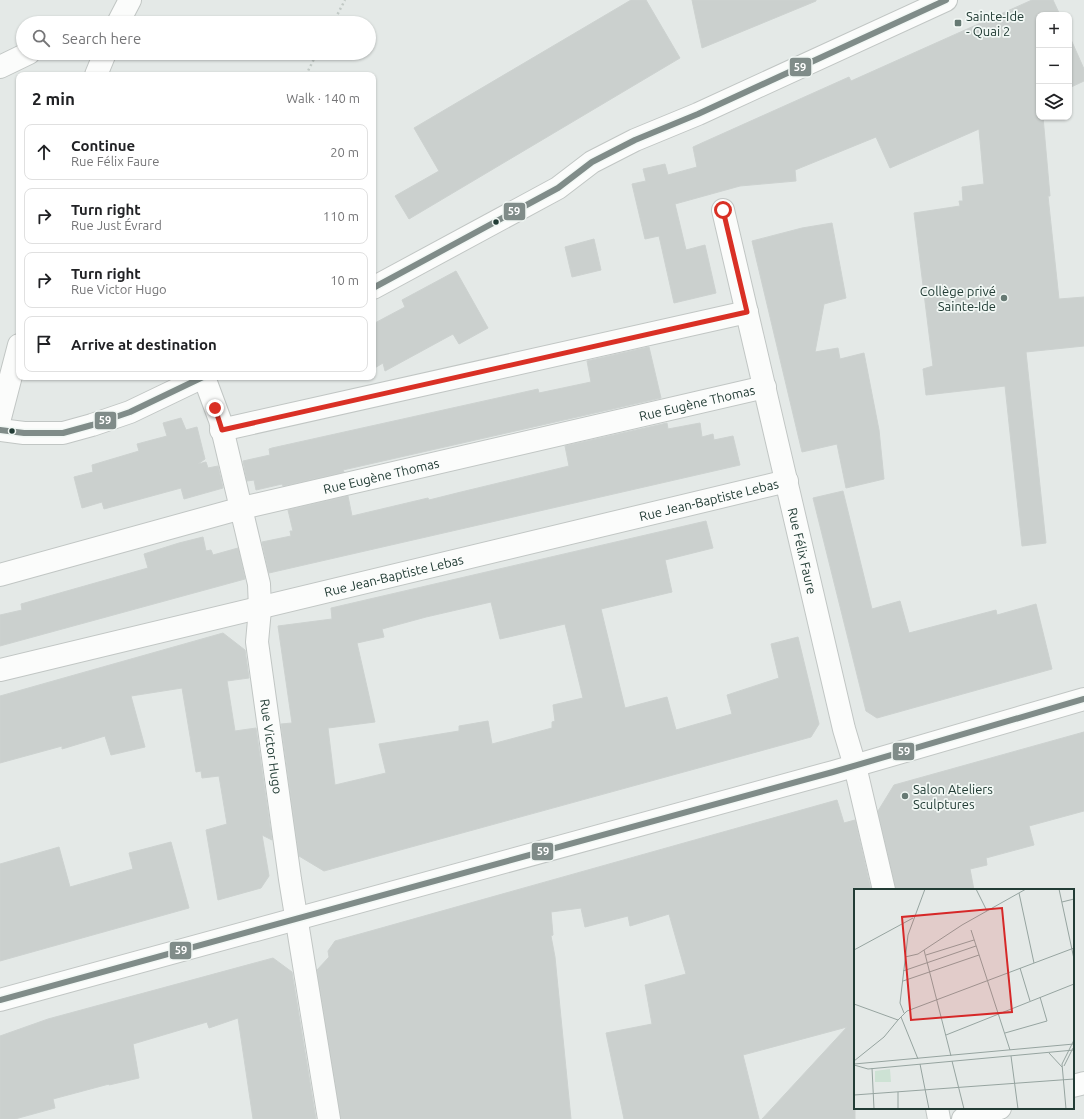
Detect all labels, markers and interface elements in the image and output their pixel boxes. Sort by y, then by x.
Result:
place label: Sainte-Ide - Quai 2 [966,9,1024,39]
map controls [1036,12,1072,120]
button: + [1036,12,1072,48]
search box [16,16,376,60]
marker: Sainte-Ide - Quai 2 [953,18,963,28]
icon: search [30,27,52,49]
text: Search here [62,30,141,47]
button: − [1036,48,1072,84]
line badge: 59 [789,57,812,77]
text: 59 [794,61,806,73]
button: layers [1036,84,1072,120]
text: 2 min [32,89,75,108]
text: Walk · 140 m [286,91,360,105]
text: Continue [71,137,135,154]
icon: ahead [33,141,55,163]
text: 20 m [330,145,359,159]
text: Rue Félix Faure [71,154,159,168]
text: Turn right [71,201,141,218]
route start [714,201,732,219]
line badge: 59 [503,202,526,221]
icon: right [33,205,55,227]
text: 59 [508,205,520,217]
text: 110 m [323,209,359,223]
unlabelled marker [491,217,501,227]
text: Rue Just Évrard [71,218,162,232]
text: Turn right [71,265,141,282]
icon: right [33,269,55,291]
text: 10 m [330,273,359,287]
text: Rue Victor Hugo [71,282,167,296]
place label: Collège privé Sainte-Ide [920,284,996,313]
marker: Collège privé Sainte-Ide [999,293,1009,303]
icon: arrive [33,333,55,355]
text: Arrive at destination [71,336,217,353]
street label: Rue Eugène Thomas [638,383,757,423]
route end [206,399,224,417]
line badge: 59 [94,411,117,430]
text: 59 [99,414,111,426]
unlabelled marker [7,426,17,436]
street label: Rue Eugène Thomas [322,456,441,496]
street label: Rue Jean-Baptiste Lebas [638,476,780,523]
street label: Rue Félix Faure [786,506,819,596]
street label: Rue Jean-Baptiste Lebas [323,552,465,599]
street label: Rue Victor Hugo [258,698,285,795]
line badge: 59 [892,742,915,761]
text: 59 [898,745,910,757]
place label: Salon Ateliers Sculptures [913,782,993,811]
marker: Salon Ateliers Sculptures [900,791,910,801]
line badge: 59 [531,842,554,861]
text: 59 [537,845,549,857]
inset map [854,889,1074,1109]
line badge: 59 [169,941,192,960]
text: 59 [175,944,187,956]

